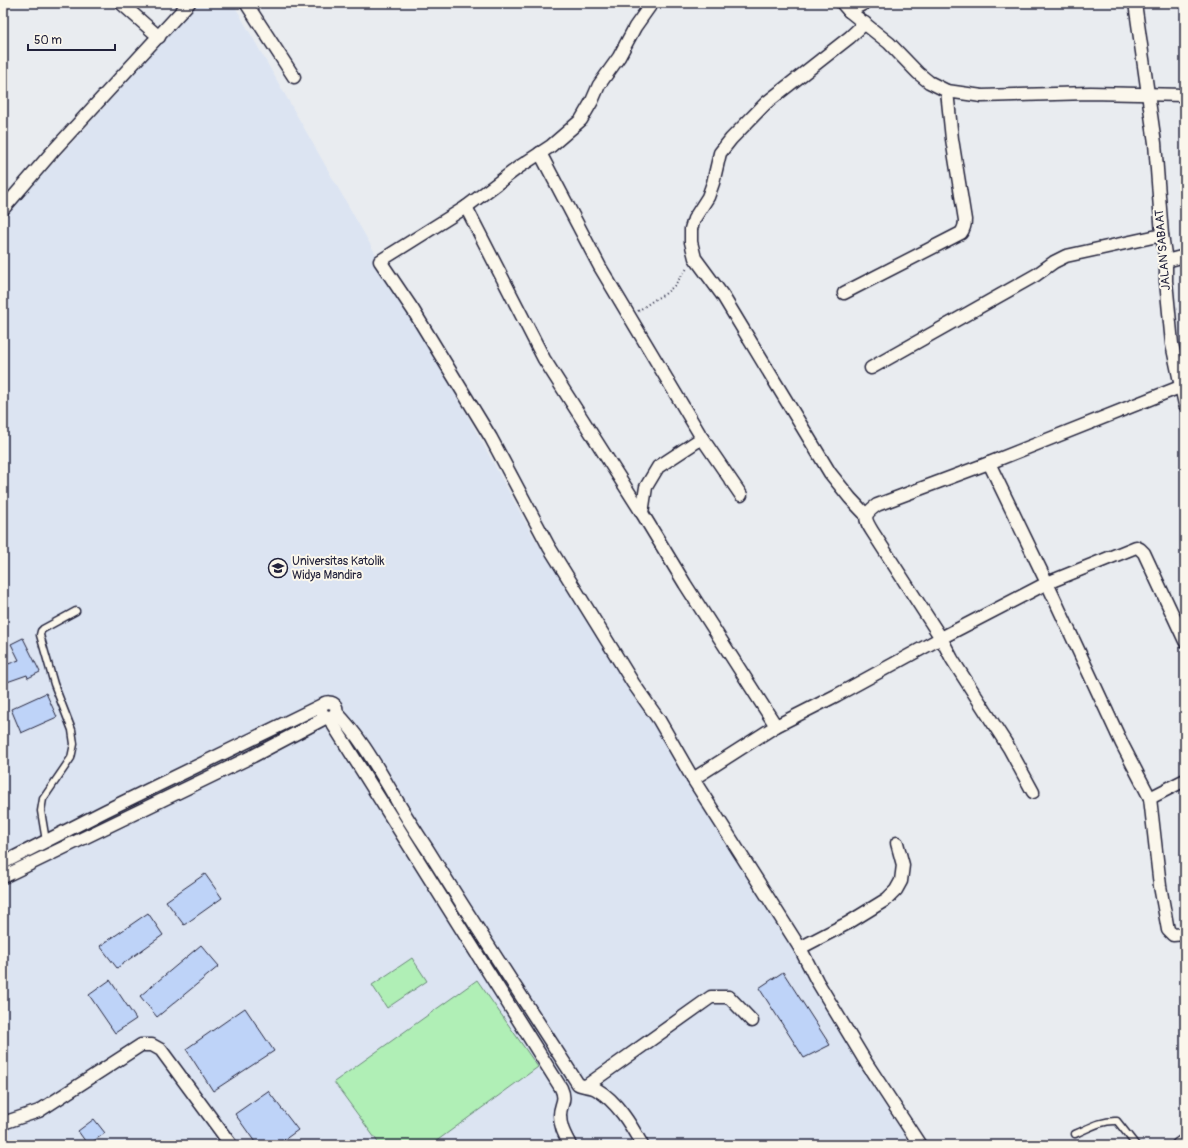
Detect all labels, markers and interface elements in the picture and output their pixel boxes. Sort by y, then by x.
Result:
scale bar [28,26,115,52]
text: 50 m [34,33,62,48]
street label: JALAN SABAAT [1152,209,1174,291]
place label: Universitas Katolik Widya Mandira [292,554,384,583]
school or university icon: Universitas Katolik Widya Mandira [267,557,289,579]

